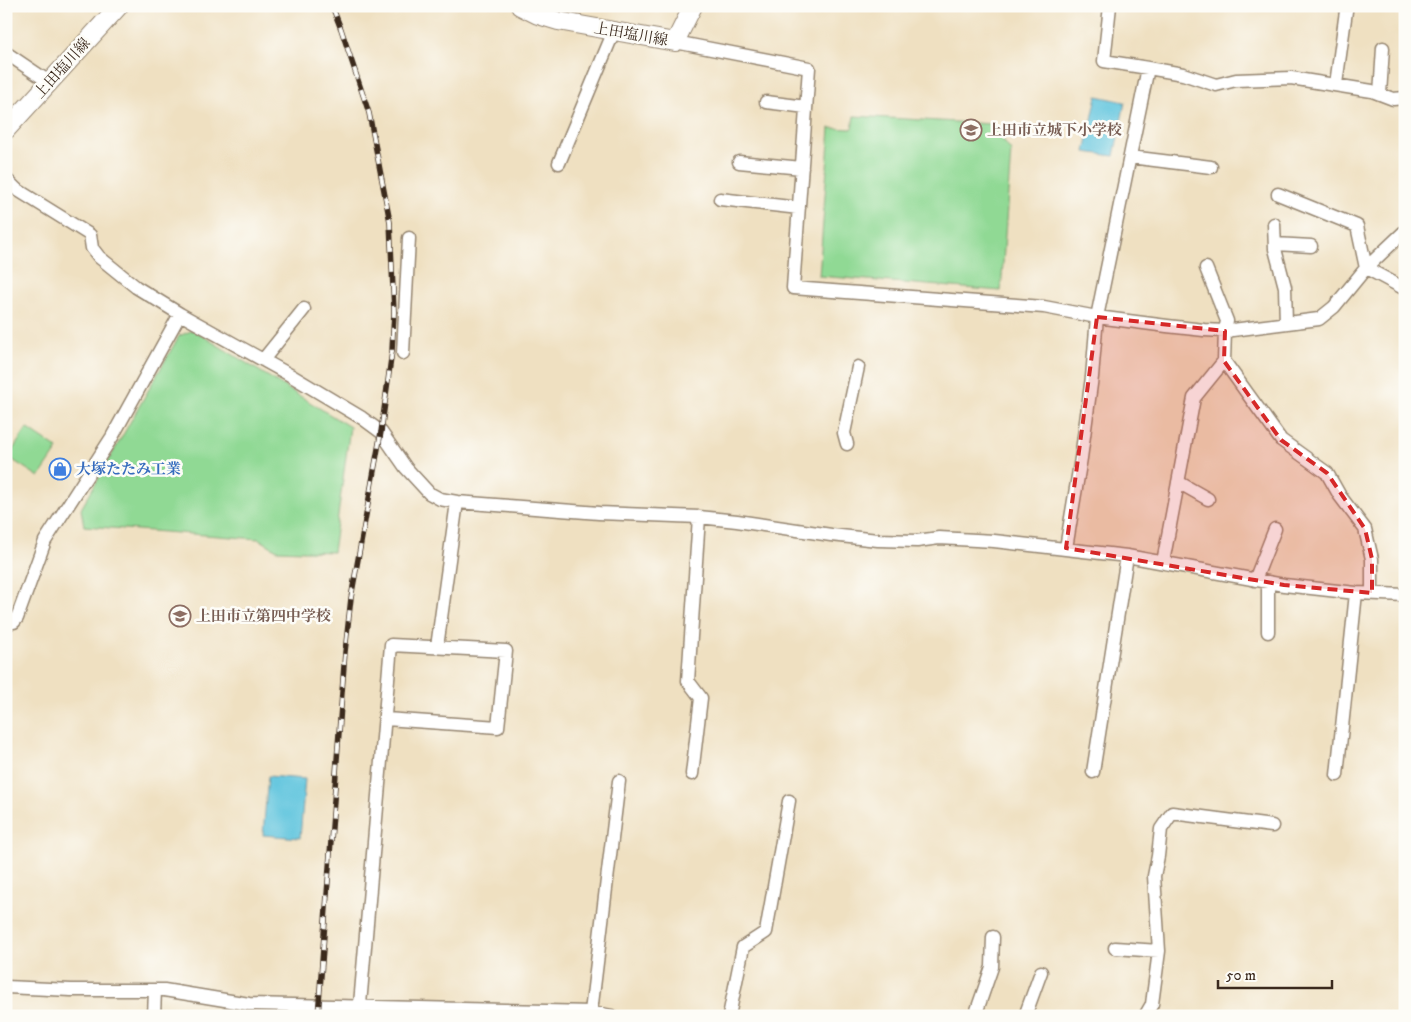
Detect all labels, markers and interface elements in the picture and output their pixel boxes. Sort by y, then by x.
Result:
street label: 上田塩川線 [592,19,670,50]
street label: 上田塩川線 [30,34,95,103]
school or university icon: 上田市立城下小学校 [959,118,983,142]
place label: 上田市立城下小学校 [987,121,1122,140]
shop icon: 大塚たたみ工業 [48,457,72,481]
place label: 大塚たたみ工業 [76,460,181,479]
school or university icon: 上田市立第四中学校 [168,604,192,628]
place label: 上田市立第四中学校 [196,607,331,626]
scale bar [1218,957,1332,989]
text: 50 m [1226,966,1256,985]

